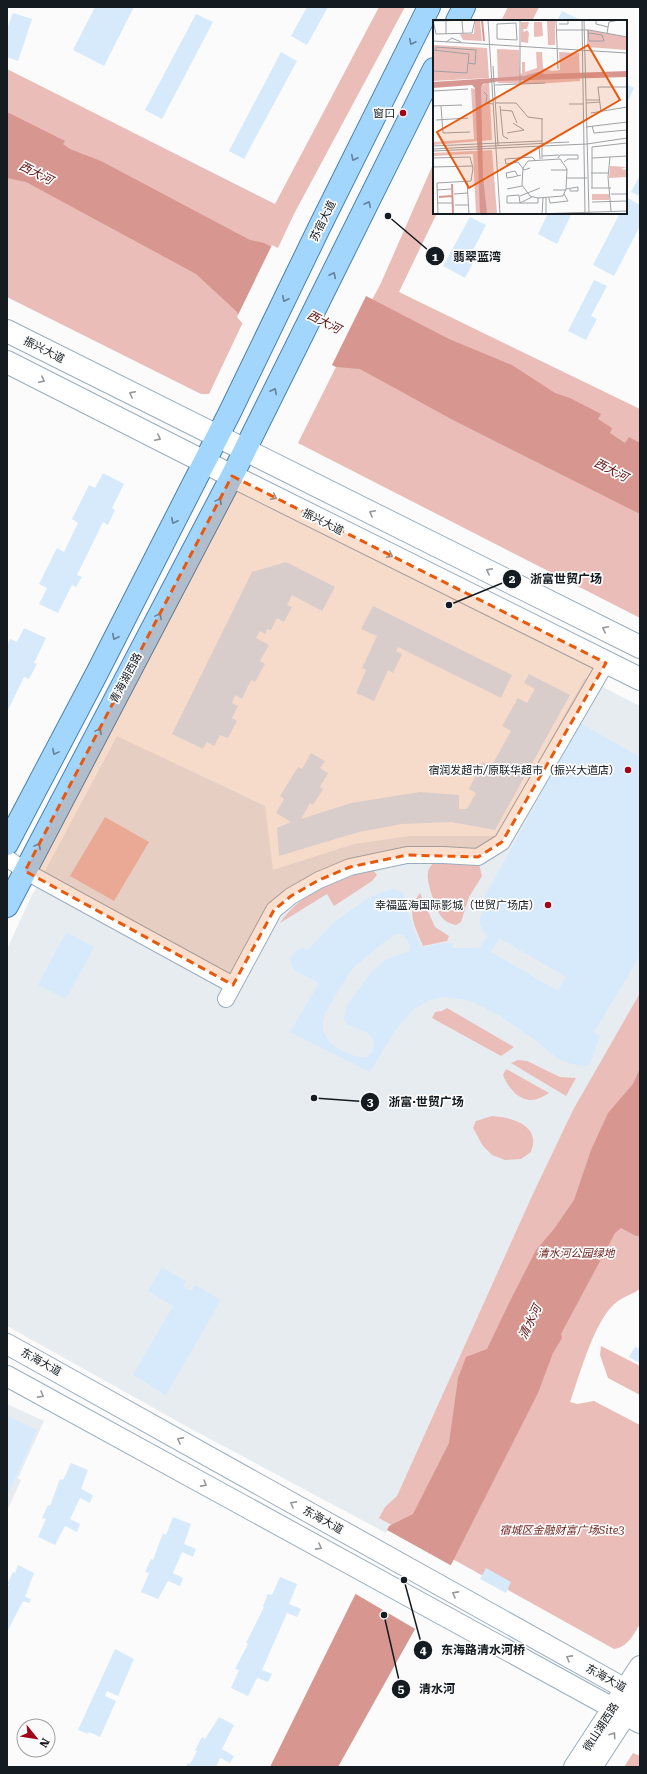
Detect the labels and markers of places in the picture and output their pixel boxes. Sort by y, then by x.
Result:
place label: 窗口 [373,107,395,120]
marker: 窗口 [398,108,408,118]
callout: 翡翠蓝湾 [425,244,509,268]
callout: 浙富世贸广场 [502,567,610,591]
place label: 宿润发超市/原联华超市（振兴大道店） [428,764,620,777]
marker: 宿润发超市/原联华超市（振兴大道店） [623,765,633,775]
place label: 幸福蓝海国际影城（世贸广场店） [375,899,540,912]
marker: 幸福蓝海国际影城（世贸广场店） [543,900,553,910]
callout: 浙富·世贸广场 [360,1090,472,1114]
callout: 东海路清水河桥 [413,1638,533,1662]
callout: 清水河 [391,1677,463,1701]

